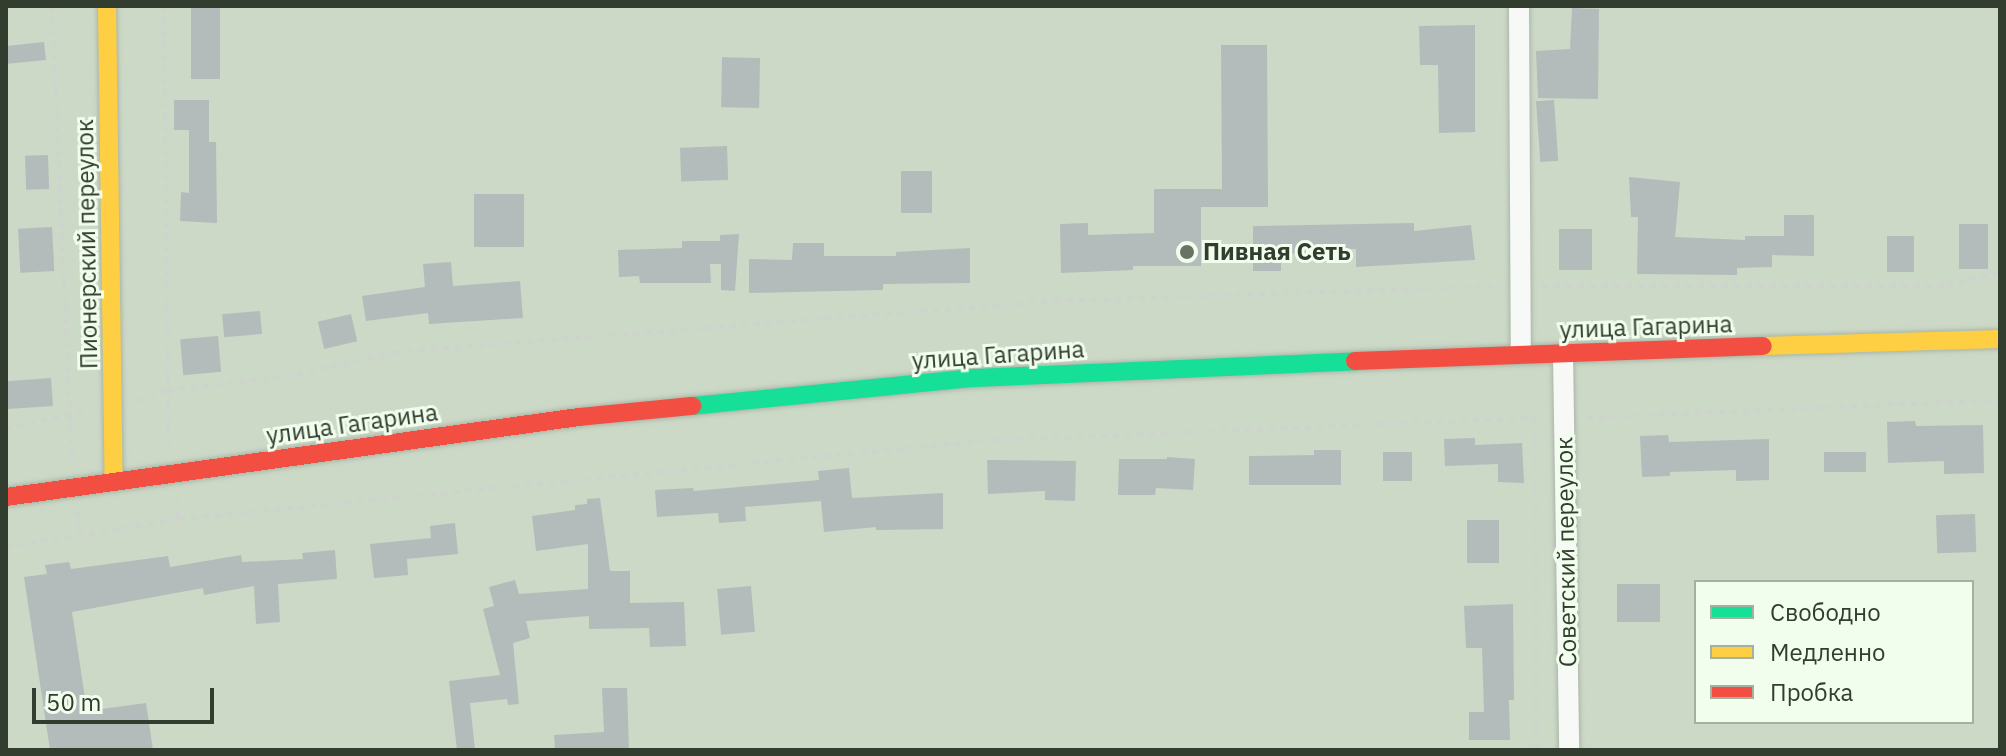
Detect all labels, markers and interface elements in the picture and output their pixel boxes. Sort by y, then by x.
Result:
street label: Пионерский переулок [70,119,104,369]
place label: Пивная Сеть [1203,238,1351,266]
marker: Пивная Сеть [1178,243,1196,261]
street label: улица Гагарина [1559,310,1733,344]
street label: улица Гагарина [911,335,1085,375]
street label: улица Гагарина [264,398,440,450]
street label: Советский переулок [1550,437,1582,667]
legend [1694,580,1974,724]
text: Свободно [1770,596,1881,628]
text: Медленно [1770,636,1886,668]
scale bar [36,672,218,722]
text: Пробка [1770,676,1853,708]
text: 50 m [46,686,101,718]

